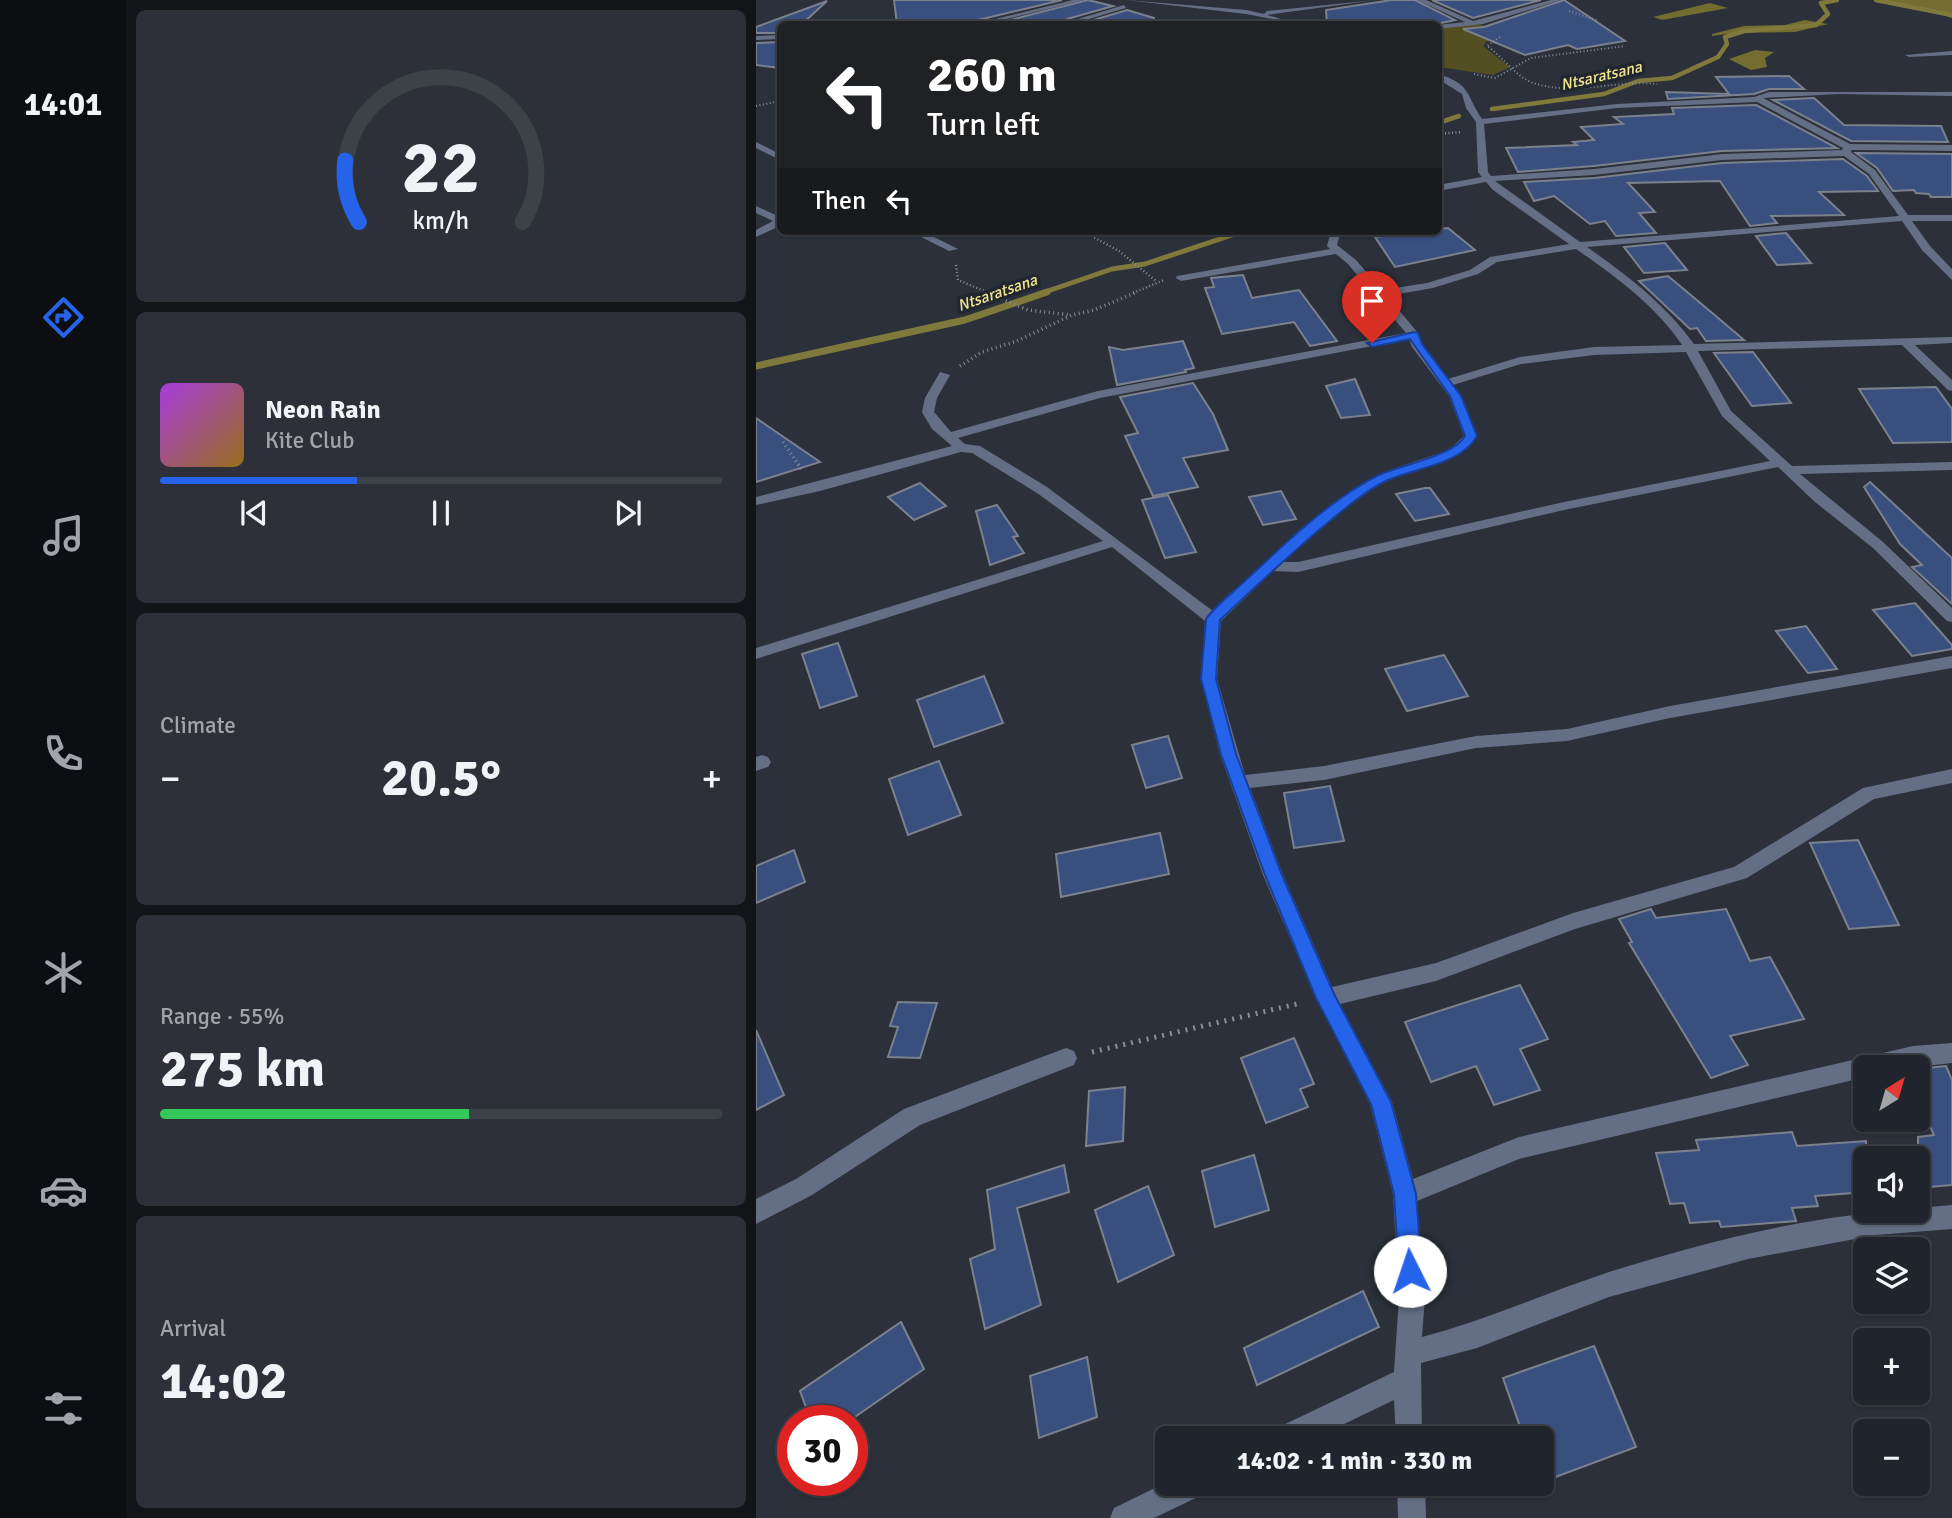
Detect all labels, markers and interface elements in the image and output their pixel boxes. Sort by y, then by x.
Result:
text: 260 m [927,45,1057,105]
icon: left [812,49,903,140]
water label: Ntsaratsana [1559,57,1645,95]
text: 14:01 [24,85,102,124]
text: Turn left [927,105,1040,144]
text: 22 [402,124,480,213]
icon: left [880,182,918,220]
text: Then [812,185,866,217]
text: km/h [413,205,469,236]
water label: Ntsaratsana [955,270,1041,316]
pin [1342,271,1402,343]
icon: arrive [1353,282,1391,320]
icon: directions [39,293,88,342]
text: Neon Rain [265,394,381,426]
text: Kite Club [265,426,354,455]
icon: previous [235,494,273,532]
icon: pause [422,494,460,532]
icon: next [609,494,647,532]
icon: music [39,511,88,560]
text: Climate [160,711,236,740]
icon: phone [39,729,88,778]
text: 20.5° [381,746,501,810]
text: − [160,755,181,802]
text: + [701,755,722,802]
icon: climate [39,948,88,997]
text: Range · 55% [160,1002,284,1031]
text: 275 km [160,1037,325,1101]
north arrow [1853,1055,1930,1132]
map controls [1853,1055,1930,1496]
button: sound [1853,1146,1930,1223]
icon: car [39,1166,88,1215]
position arrow [1373,1234,1447,1308]
button: layers [1853,1237,1930,1314]
text: Arrival [160,1314,226,1343]
button: + [1853,1328,1930,1405]
text: 14:02 [160,1349,288,1413]
icon: filters [39,1384,88,1433]
speed limit sign: 30 [777,1405,868,1496]
button: − [1853,1419,1930,1496]
text: 14:02 · 1 min · 330 m [1237,1445,1472,1477]

